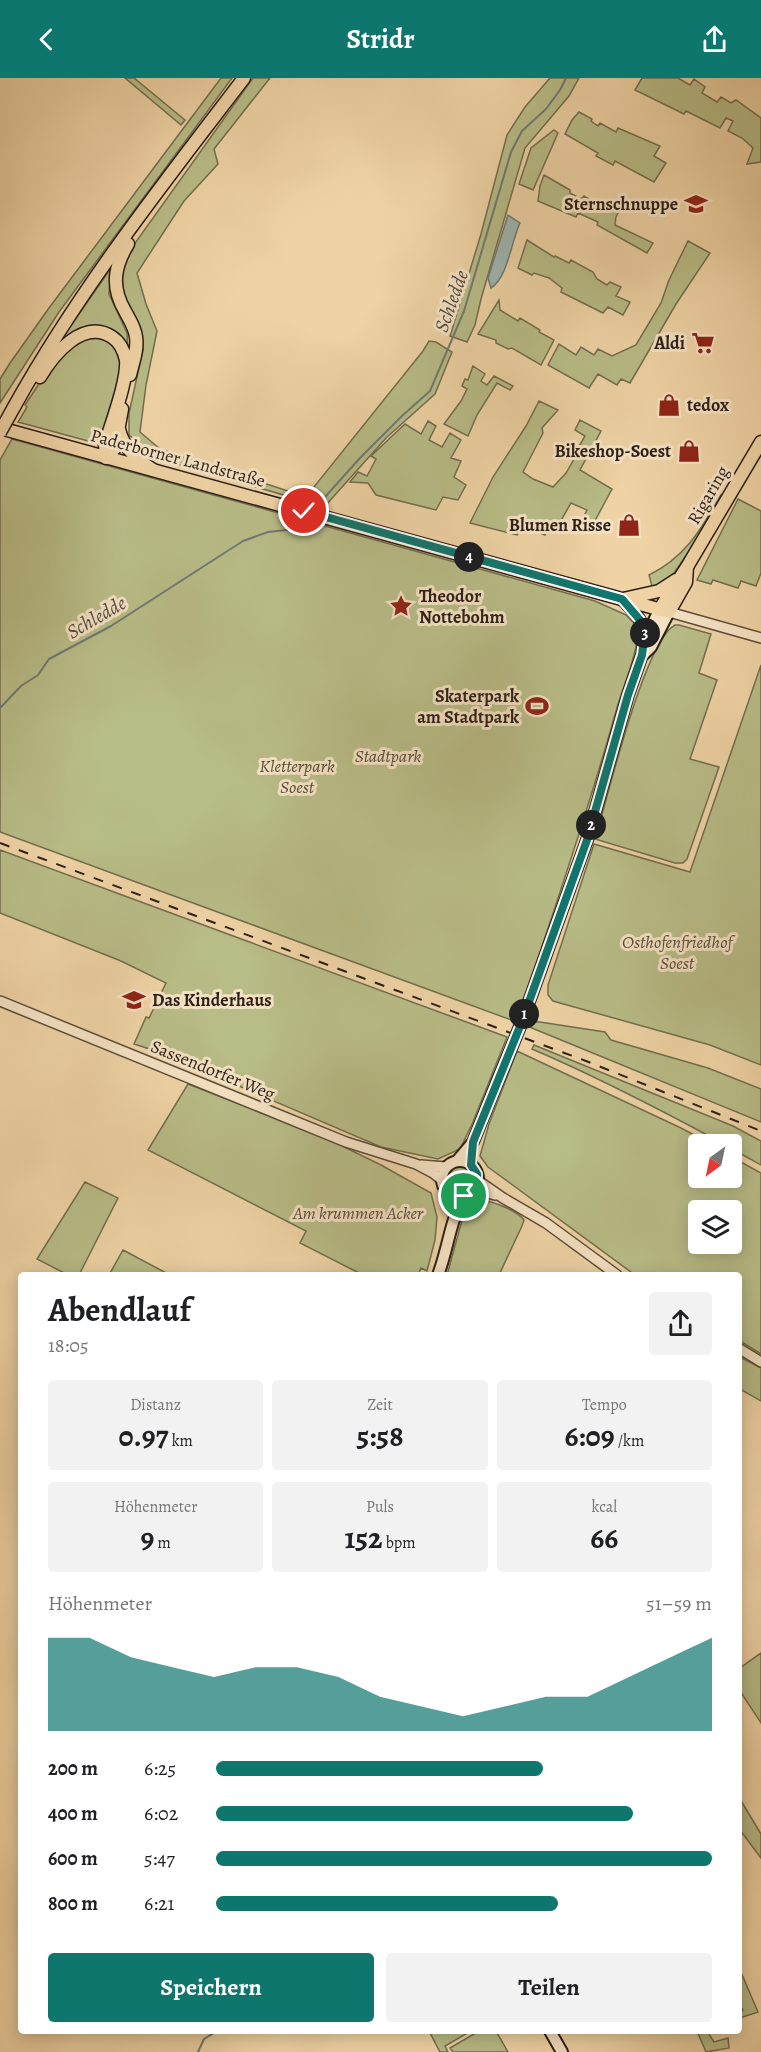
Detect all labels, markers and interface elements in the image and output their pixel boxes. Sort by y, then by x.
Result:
text: Stridr [346,21,415,57]
icon: back [30,23,63,56]
icon: share [698,23,731,56]
school or university icon: Sternschnuppe [683,191,709,217]
place label: Sternschnuppe [564,192,678,216]
water label: Schledde [428,266,475,336]
supermarket icon: Aldi [690,330,716,356]
place label: Aldi [653,331,685,355]
shop icon: tedox [656,392,682,418]
place label: tedox [687,393,729,417]
street label: Paderborner Landstraße [88,423,268,493]
shop icon: Bikeshop-Soest [676,438,702,464]
place label: Bikeshop-Soest [554,439,671,463]
street label: Rigaring [682,461,734,529]
pin [278,485,329,536]
icon: check [287,494,320,527]
shop icon: Blumen Risse [616,512,642,538]
place label: Blumen Risse [509,513,611,537]
pin: 4 [454,542,484,572]
text: 4 [465,546,473,568]
place label: Theodor Nottebohm [419,584,505,629]
water label: Schledde [62,590,131,645]
place icon: Theodor Nottebohm [388,593,414,619]
pin: 3 [630,618,660,648]
text: 3 [642,622,648,644]
place label: Skaterpark am Stadtpark [417,684,520,729]
sports icon: Skaterpark am Stadtpark [524,693,550,719]
park label: Stadtpark [355,744,421,768]
park label: Kletterpark Soest [259,754,335,799]
pin: 2 [576,810,606,840]
text: 2 [587,814,595,836]
park label: Osthofenfriedhof Soest [622,930,735,975]
school or university icon: Das Kinderhaus [121,987,147,1013]
place label: Das Kinderhaus [152,988,272,1012]
pin: 1 [509,999,539,1029]
text: 1 [521,1003,527,1025]
street label: Sassendorfer Weg [147,1034,279,1106]
north arrow [688,1134,742,1188]
map controls [688,1134,742,1254]
pin [438,1170,489,1221]
icon: arrive [447,1179,480,1212]
button: layers [688,1200,742,1254]
park label: Am krummen Acker [292,1201,424,1225]
text: Abendlauf [48,1287,191,1332]
button: share [649,1292,712,1355]
text: 18:05 [48,1332,89,1359]
text: Distanz [130,1394,181,1416]
text: Zeit [367,1394,393,1416]
text: Tempo [582,1394,627,1416]
text: 0.97 [118,1416,168,1456]
text: 5:58 [356,1416,404,1456]
text: 6:09 [564,1416,615,1456]
text: km [168,1430,193,1452]
text: /km [615,1430,644,1452]
text: Höhenmeter [114,1496,197,1518]
text: Puls [366,1496,394,1518]
text: kcal [592,1496,617,1518]
text: 9 [140,1518,154,1558]
text: 152 [344,1518,382,1558]
text: 66 [590,1518,618,1558]
text: m [154,1532,171,1554]
text: bpm [382,1532,416,1554]
text: Höhenmeter [48,1590,152,1617]
text: 51–59 m [646,1590,712,1617]
text: 200 m [48,1755,98,1782]
text: 6:25 [144,1755,176,1782]
text: 400 m [48,1800,98,1827]
text: 6:02 [144,1800,178,1827]
text: 600 m [48,1845,98,1872]
text: 5:47 [144,1845,175,1872]
text: 800 m [48,1890,98,1917]
text: 6:21 [144,1890,174,1917]
button: Speichern [48,1953,374,2022]
button: Teilen [386,1953,712,2022]

